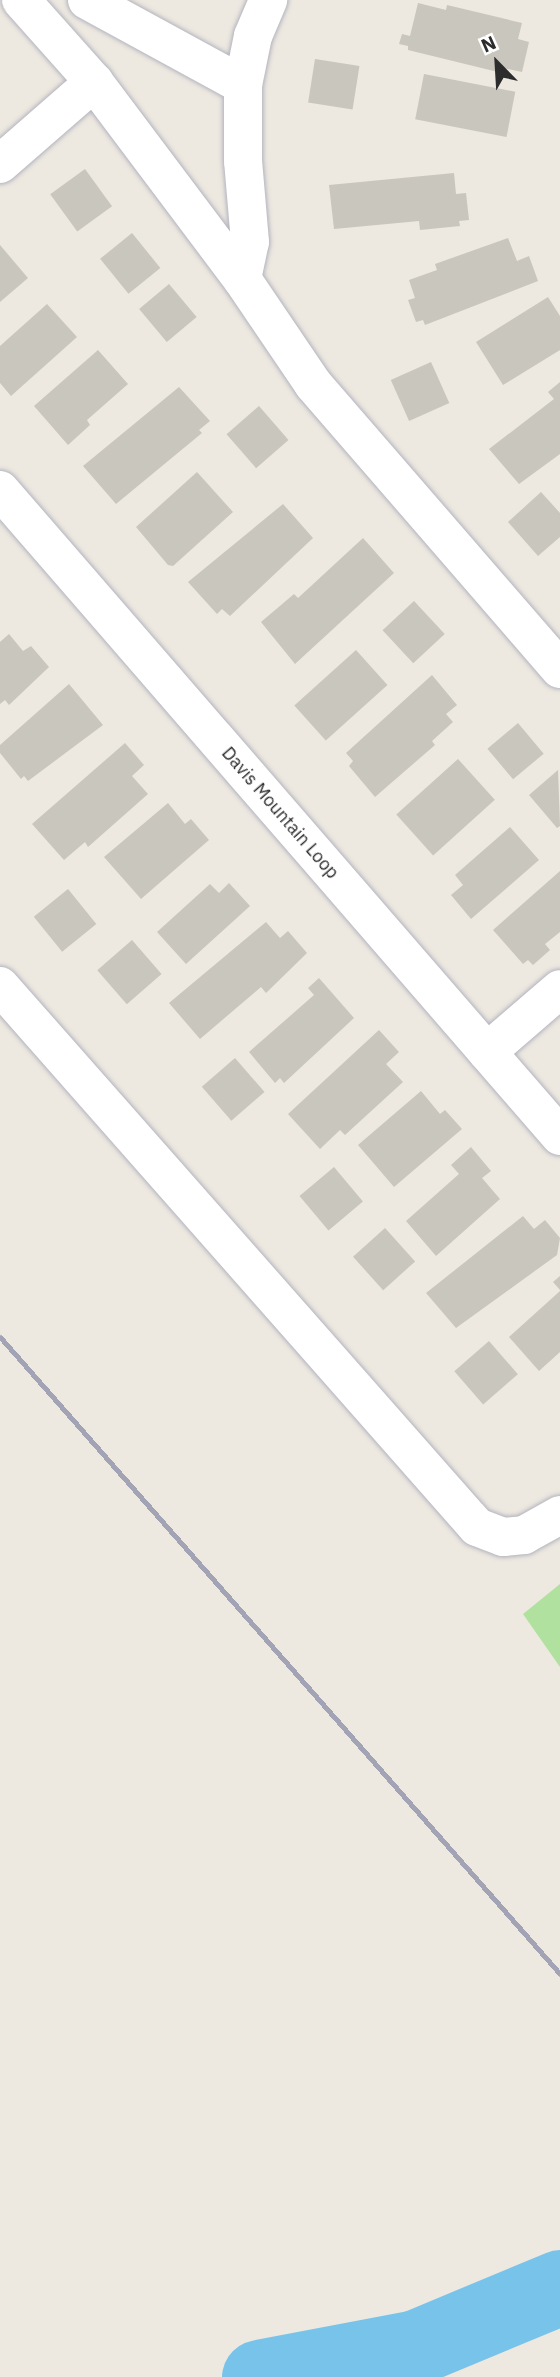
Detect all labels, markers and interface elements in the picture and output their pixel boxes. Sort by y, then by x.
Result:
north arrow [462,28,532,98]
text: N [477,30,500,58]
street label: Davis Mountain Loop [217,743,343,883]

